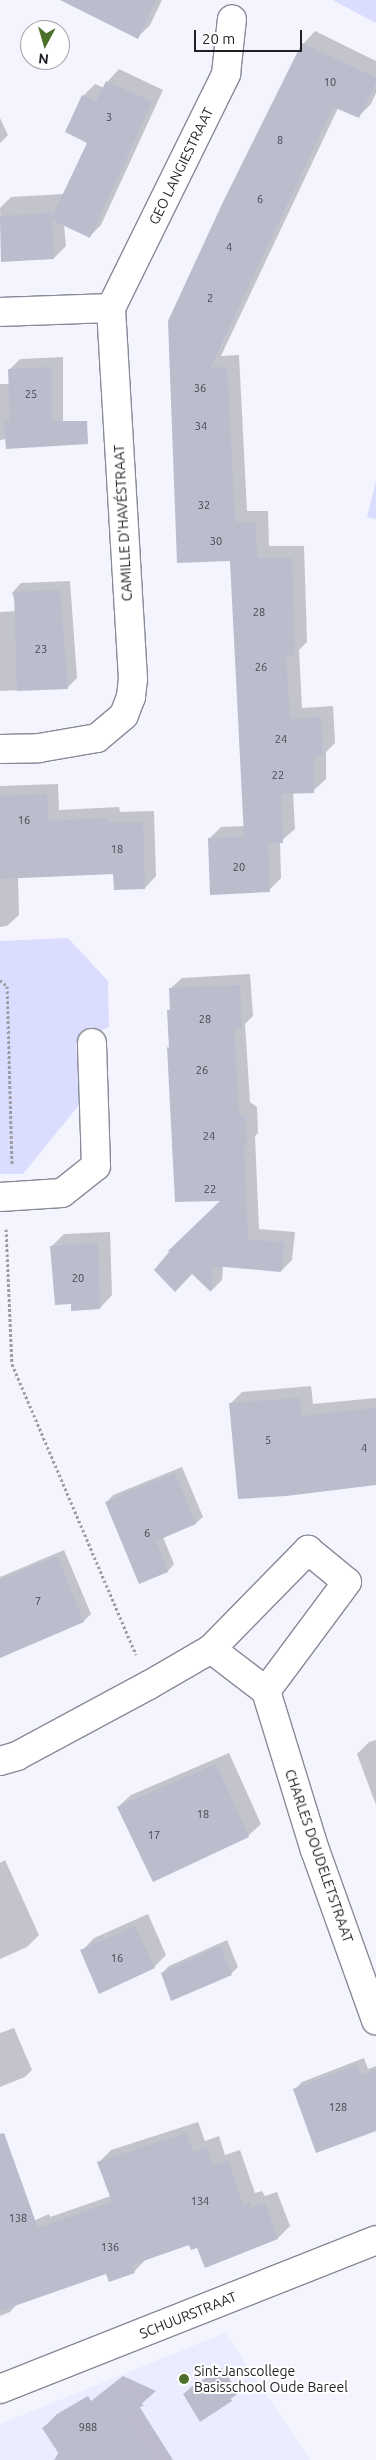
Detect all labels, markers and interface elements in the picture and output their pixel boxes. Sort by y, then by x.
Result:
north arrow [20,20,70,70]
scale bar [196,20,304,52]
text: 20 m [202,30,235,47]
text: N [38,50,50,67]
house number: 10 [324,75,336,89]
street label: GEO LANGIESTRAAT [145,105,217,227]
house number: 3 [106,110,112,124]
house number: 8 [277,133,283,147]
house number: 6 [257,192,263,206]
house number: 4 [226,240,232,254]
house number: 2 [207,291,213,305]
house number: 36 [194,381,206,395]
house number: 25 [25,387,37,401]
house number: 34 [195,419,207,433]
street label: CAMILLE D'HAVÉSTRAAT [111,444,135,602]
house number: 32 [198,498,210,512]
house number: 30 [210,534,222,548]
house number: 28 [253,605,265,619]
house number: 23 [35,642,47,656]
house number: 26 [255,660,267,674]
house number: 24 [275,732,287,746]
house number: 22 [272,768,284,782]
house number: 16 [18,813,30,827]
house number: 18 [111,842,123,856]
house number: 20 [233,860,245,874]
house number: 28 [199,1012,211,1026]
house number: 26 [196,1063,208,1077]
house number: 24 [203,1129,215,1143]
house number: 22 [204,1182,216,1196]
house number: 20 [72,1271,84,1285]
house number: 5 [265,1433,271,1447]
house number: 4 [361,1441,367,1455]
house number: 6 [144,1526,150,1540]
house number: 7 [35,1594,41,1608]
street label: CHARLES DOUDELETSTRAAT [281,1767,357,1945]
house number: 18 [197,1807,209,1821]
house number: 17 [148,1828,160,1842]
house number: 16 [111,1951,123,1965]
house number: 128 [329,2100,347,2114]
house number: 134 [191,2194,209,2208]
house number: 138 [9,2211,27,2225]
house number: 136 [101,2240,119,2254]
street label: SCHUURSTRAAT [137,2288,239,2342]
place label: Sint-Janscollege Basisschool Oude Bareel [194,2363,348,2396]
marker: Sint-Janscollege Basisschool Oude Bareel [178,2373,190,2385]
house number: 988 [79,2420,97,2434]

